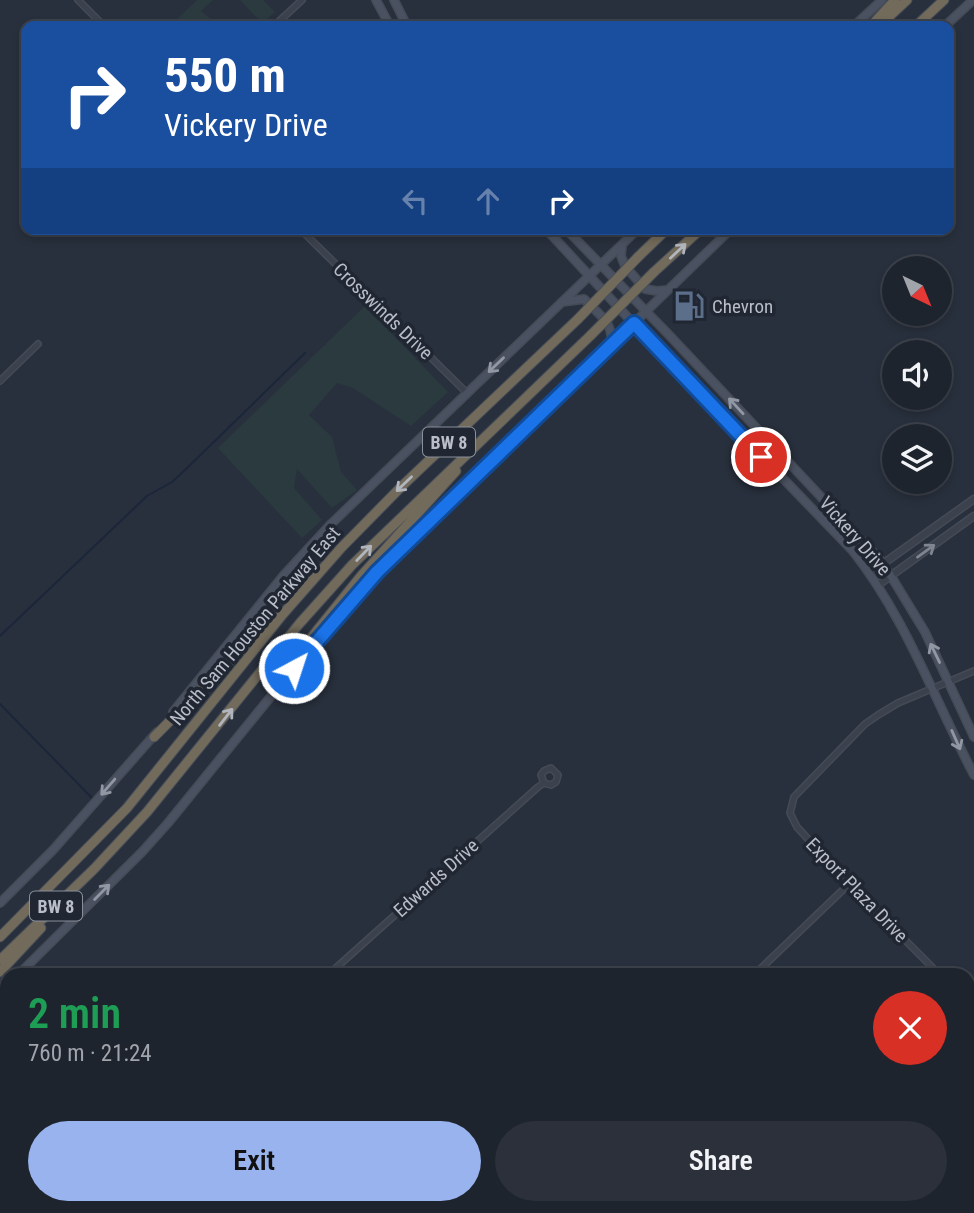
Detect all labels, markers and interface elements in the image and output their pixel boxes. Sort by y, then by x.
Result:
text: 550 m [164,47,286,104]
icon: right [49,49,140,140]
text: Vickery Drive [164,106,328,144]
icon: left [396,182,434,220]
icon: ahead [469,182,507,220]
icon: right [542,182,580,220]
one-way arrow [669,242,686,259]
north arrow [882,256,952,326]
map controls [882,256,952,494]
street label: Crosswinds Drive [328,258,438,364]
fuel station icon: Chevron [672,289,706,323]
place label: Chevron [712,295,773,318]
button: sound [882,340,952,410]
one-way arrow [488,357,505,374]
one-way arrow [728,398,745,415]
button: layers [882,424,952,494]
pin [731,427,791,487]
road number: BW 8 [423,428,475,457]
icon: arrive [742,438,780,476]
one-way arrow [396,476,413,493]
street label: Vickery Drive [814,492,896,580]
street label: North Sam Houston Parkway East [165,522,345,730]
one-way arrow [916,544,935,558]
one-way arrow [356,545,373,562]
position arrow [257,631,331,705]
one-way arrow [927,643,941,664]
one-way arrow [218,708,233,726]
one-way arrow [950,729,963,750]
one-way arrow [100,778,116,796]
street label: Export Plaza Drive [801,833,913,947]
street label: Edwards Drive [389,834,483,922]
one-way arrow [93,884,110,901]
road number: BW 8 [30,891,82,920]
text: 2 min [28,989,121,1038]
button: close [873,991,947,1065]
text: 760 m · 21:24 [28,1040,152,1067]
button: Exit [28,1121,481,1201]
button: Share [495,1121,947,1201]

